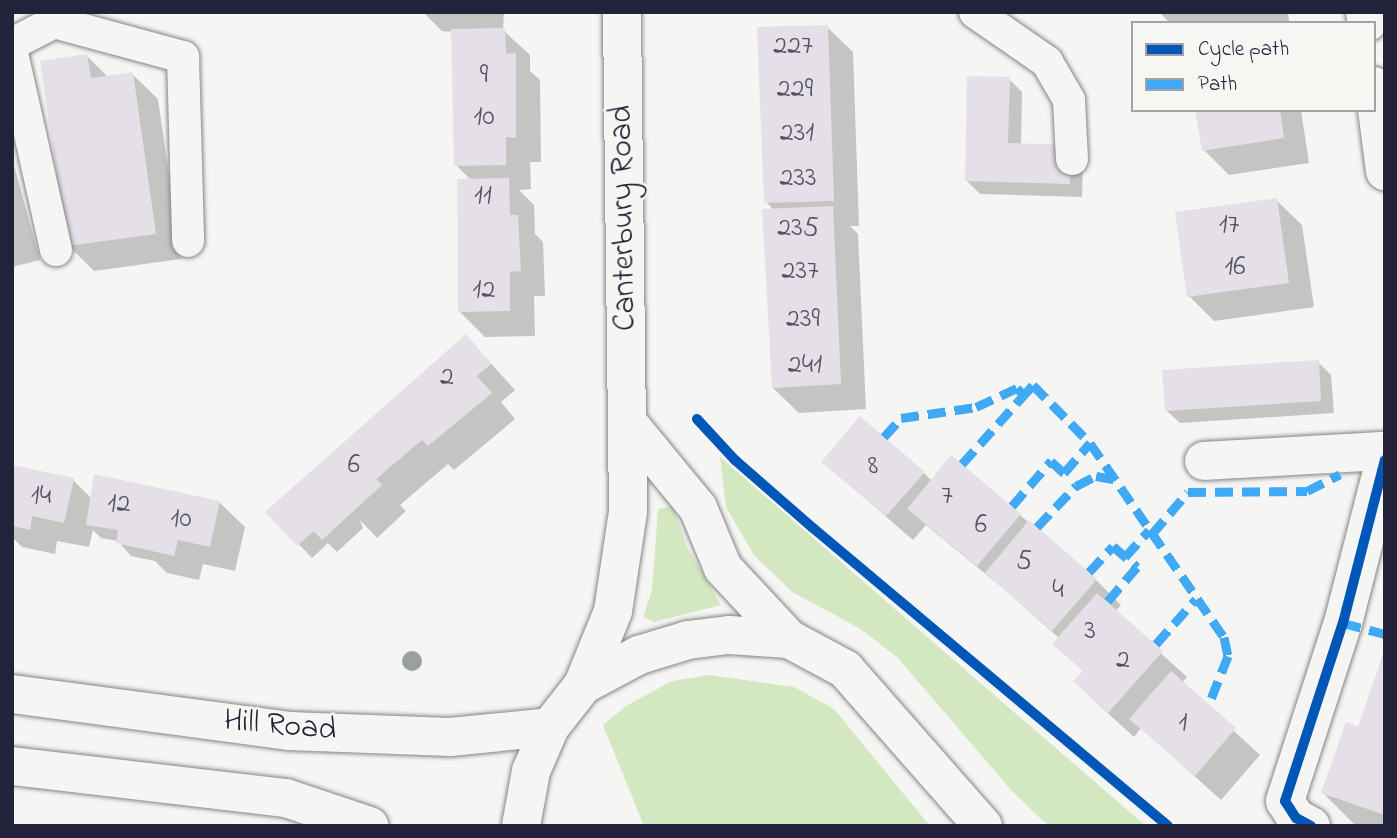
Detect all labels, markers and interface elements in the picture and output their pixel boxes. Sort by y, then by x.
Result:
legend [1131,21,1376,112]
house number: 227 [773,30,813,64]
text: Cycle path [1198,35,1289,65]
house number: 9 [480,59,488,93]
text: Path [1198,70,1237,100]
house number: 229 [777,73,813,107]
house number: 10 [474,101,494,135]
street label: Canterbury Road [604,105,646,331]
house number: 231 [780,117,814,151]
house number: 233 [779,162,817,196]
house number: 11 [474,180,492,214]
house number: 17 [1219,209,1239,243]
house number: 235 [777,212,819,246]
house number: 16 [1224,251,1246,285]
house number: 237 [781,255,819,289]
house number: 12 [473,274,495,308]
house number: 239 [786,303,820,337]
house number: 241 [788,349,822,383]
house number: 2 [440,361,454,395]
house number: 6 [348,449,360,483]
house number: 8 [868,450,878,484]
house number: 14 [31,480,51,514]
house number: 7 [941,480,953,514]
house number: 12 [108,488,130,522]
house number: 10 [171,503,191,537]
house number: 6 [975,509,987,543]
house number: 5 [1016,545,1032,579]
house number: 4 [1052,574,1064,608]
house number: 3 [1084,615,1096,649]
house number: 2 [1116,644,1130,678]
street label: Hill Road [222,703,338,751]
house number: 1 [1179,707,1187,741]

